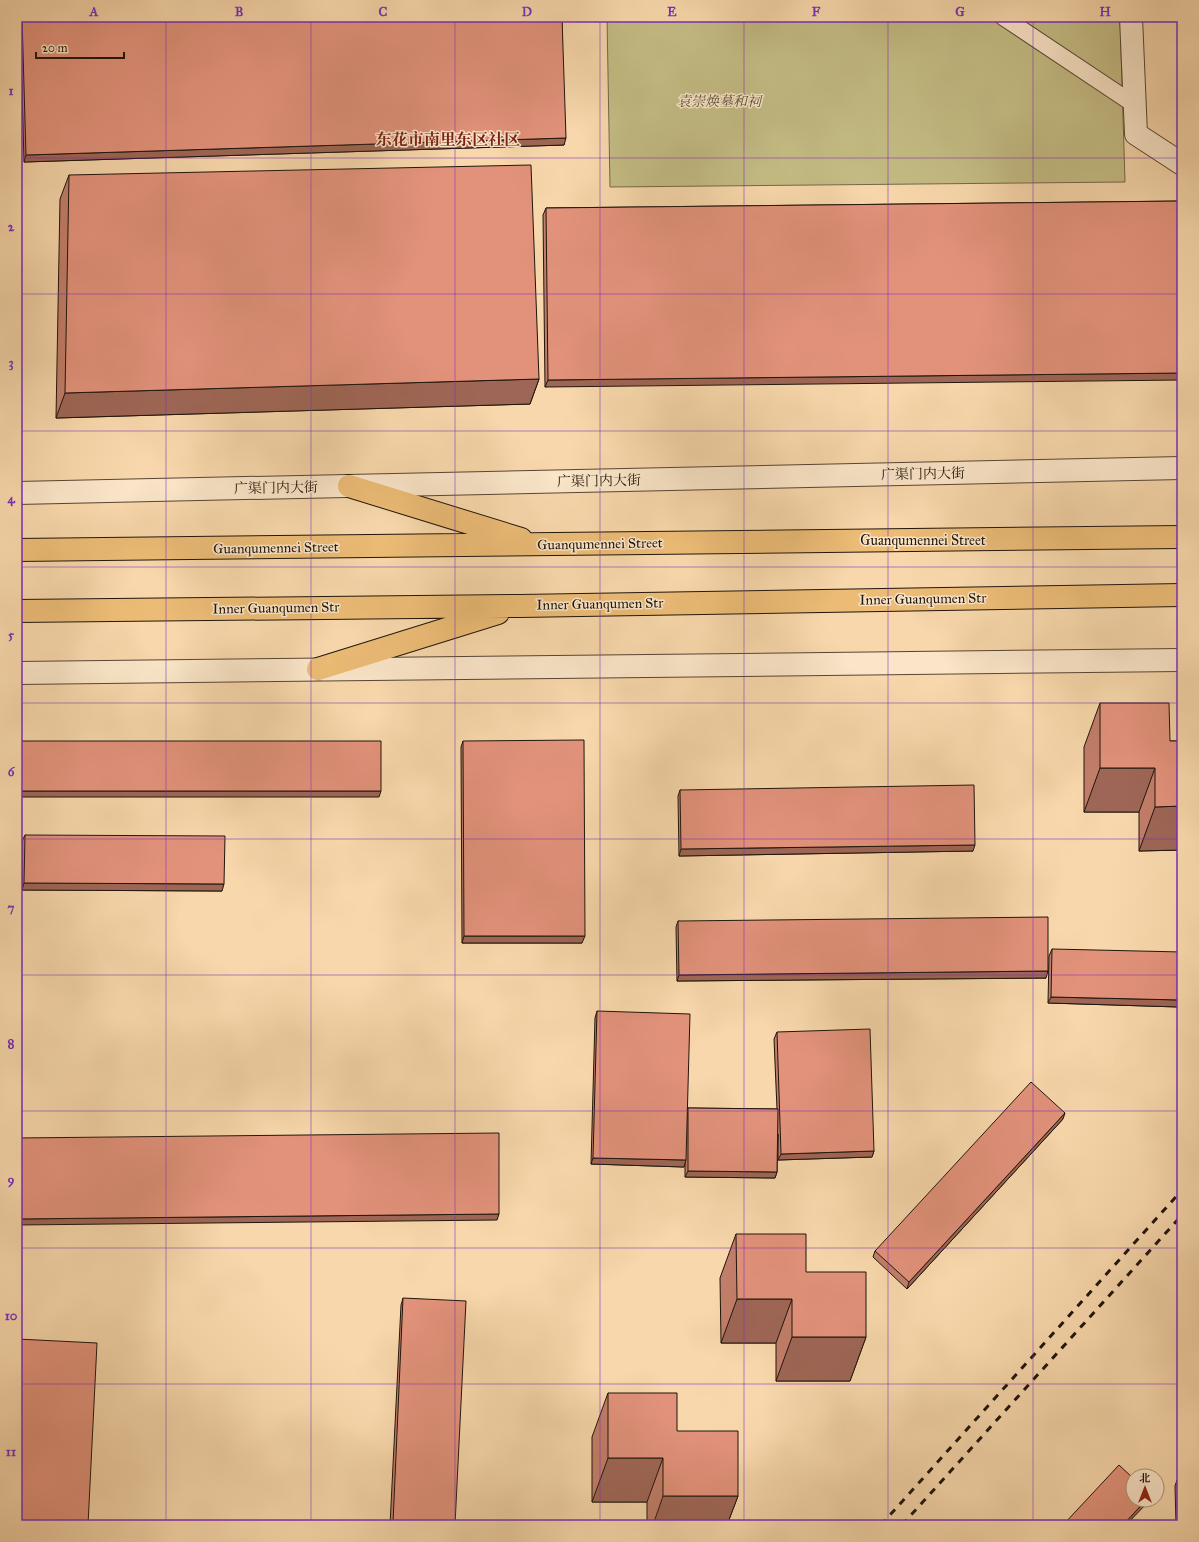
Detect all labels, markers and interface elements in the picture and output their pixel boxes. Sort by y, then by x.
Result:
text: A [89,4,99,20]
text: B [235,4,244,20]
text: C [379,4,388,20]
text: D [522,4,532,20]
text: E [667,4,677,20]
text: F [812,4,821,20]
text: G [955,4,965,20]
text: H [1099,4,1111,20]
scale bar [36,34,124,60]
text: 20 m [42,41,68,55]
text: 1 [8,83,14,99]
park label: 袁崇焕墓和祠 [677,93,763,110]
district label: 东花市南里东区社区 [376,130,520,149]
text: 2 [8,219,15,235]
text: 3 [8,355,14,371]
street label: 广渠门内大街 [881,465,965,483]
street label: 广渠门内大街 [557,472,641,490]
street label: 广渠门内大街 [234,479,318,497]
text: 4 [7,491,15,507]
street label: Guanqumennei Street [860,532,986,550]
street label: Guanqumennei Street [537,534,663,555]
street label: Guanqumennei Street [213,538,339,559]
street label: Inner Guanqumen Str [859,589,987,610]
street label: Inner Guanqumen Str [536,594,664,615]
street label: Inner Guanqumen Str [212,598,340,619]
text: 5 [8,627,15,643]
text: 6 [8,764,16,780]
text: 7 [8,900,15,916]
text: 8 [8,1036,15,1052]
text: 9 [8,1172,15,1188]
text: 10 [5,1308,18,1324]
text: 11 [6,1444,16,1460]
north arrow [1125,1468,1165,1508]
text: 北 [1140,1472,1151,1485]

